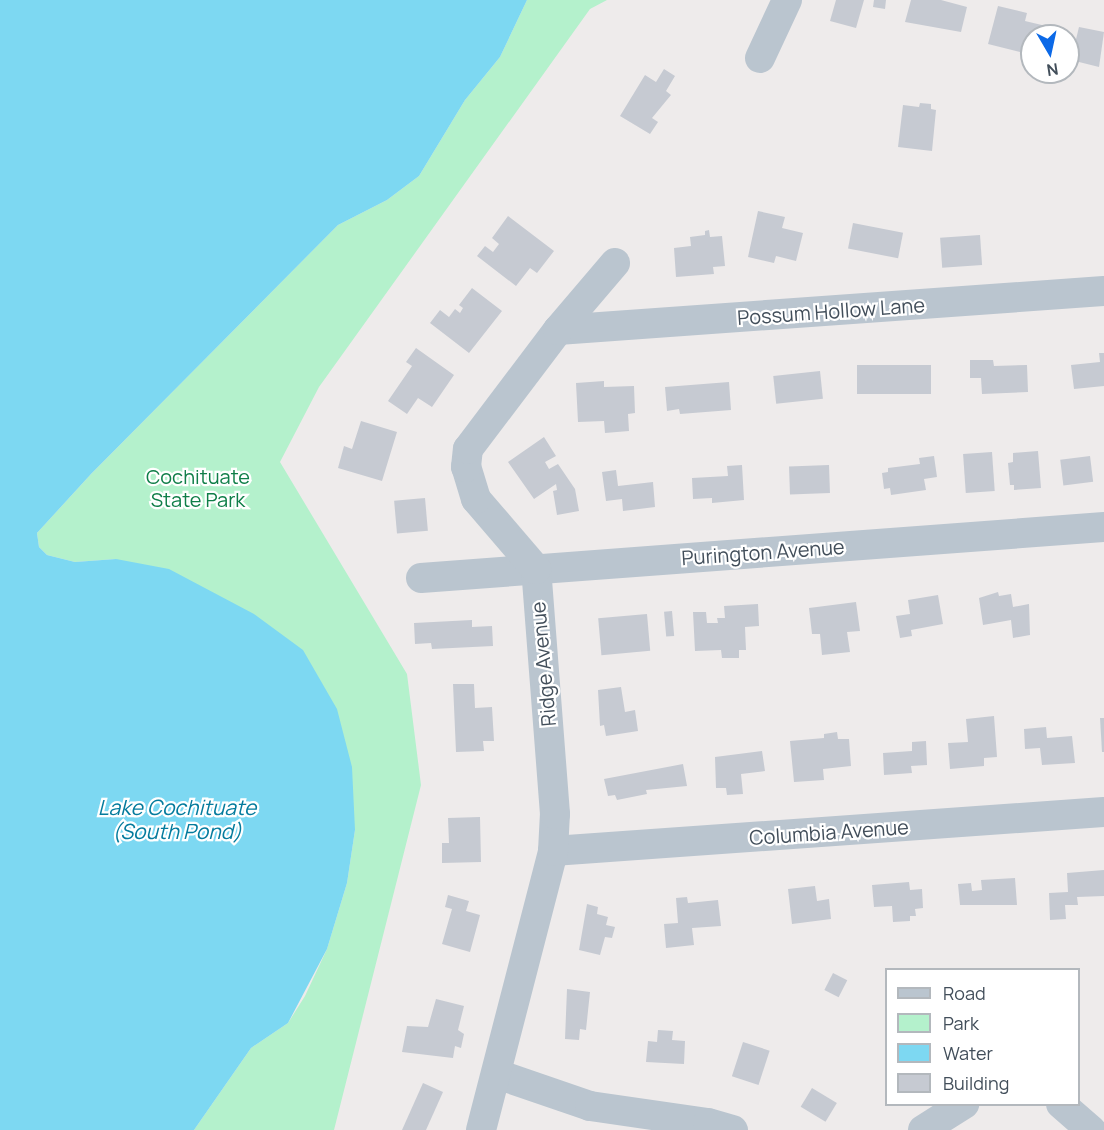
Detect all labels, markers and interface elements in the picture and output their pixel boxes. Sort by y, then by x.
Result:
north arrow [1020,24,1080,84]
text: N [1045,58,1060,82]
street label: Possum Hollow Lane [736,292,926,330]
park label: Cochituate State Park [146,465,250,512]
street label: Purington Avenue [681,534,845,570]
street label: Ridge Avenue [526,601,560,727]
water label: Lake Cochituate (South Pond) [98,794,256,844]
street label: Columbia Avenue [748,814,910,850]
legend [885,968,1080,1106]
text: Road [943,981,986,1005]
text: Park [943,1011,979,1035]
text: Water [943,1041,993,1065]
text: Building [943,1071,1009,1095]

